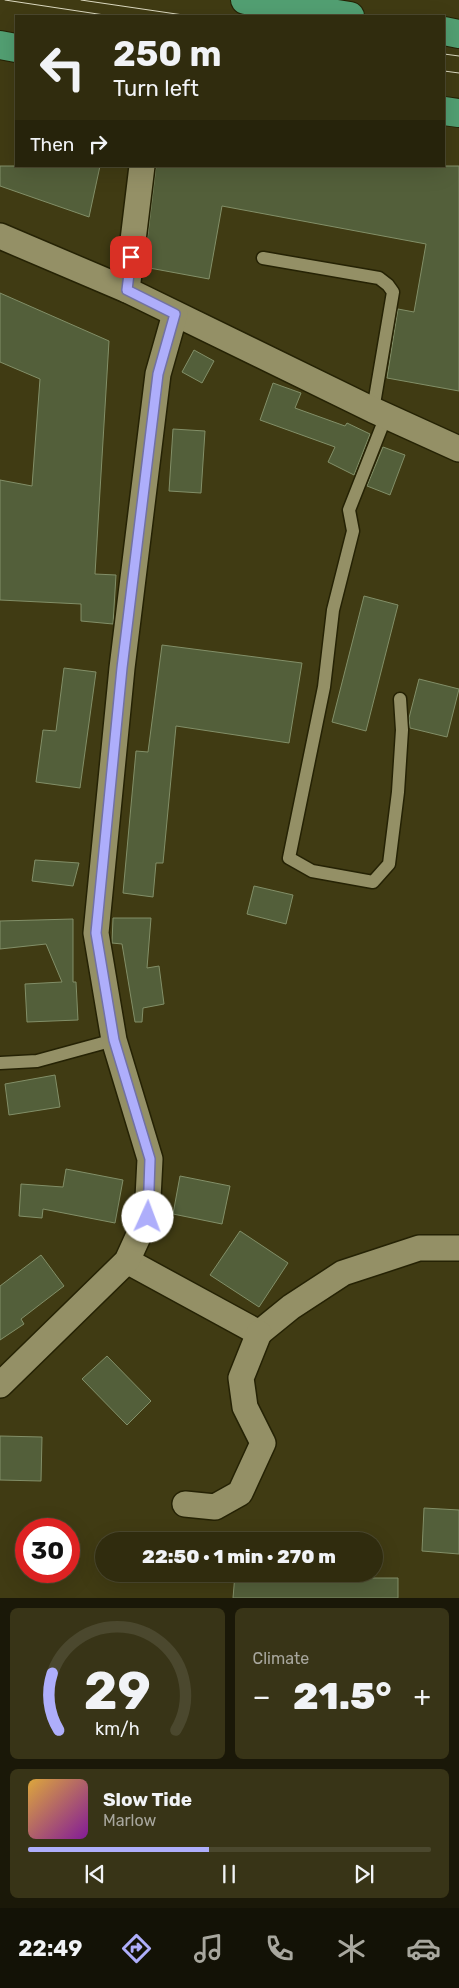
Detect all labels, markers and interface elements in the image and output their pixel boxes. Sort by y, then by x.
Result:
text: 250 m [113,33,222,75]
icon: left [30,35,95,100]
text: Turn left [113,75,199,102]
icon: right [84,130,112,158]
text: Then [30,133,74,156]
pin [110,236,152,278]
icon: arrive [117,243,145,271]
position arrow [121,1190,173,1242]
speed limit sign: 30 [15,1518,80,1583]
text: 22:50 · 1 min · 270 m [142,1545,336,1568]
text: Climate [253,1649,309,1668]
text: 29 [84,1660,151,1722]
text: 21.5° [293,1673,391,1719]
text: − [253,1680,271,1713]
text: + [414,1680,431,1713]
text: km/h [95,1718,140,1739]
text: Slow Tide [103,1788,192,1811]
text: Marlow [103,1811,156,1830]
icon: previous [81,1860,109,1888]
icon: pause [215,1860,243,1888]
icon: next [350,1860,378,1888]
icon: directions [119,1931,154,1966]
icon: music [191,1931,226,1966]
icon: phone [262,1931,297,1966]
icon: climate [334,1931,369,1966]
icon: car [406,1931,441,1966]
text: 22:49 [18,1935,82,1962]

